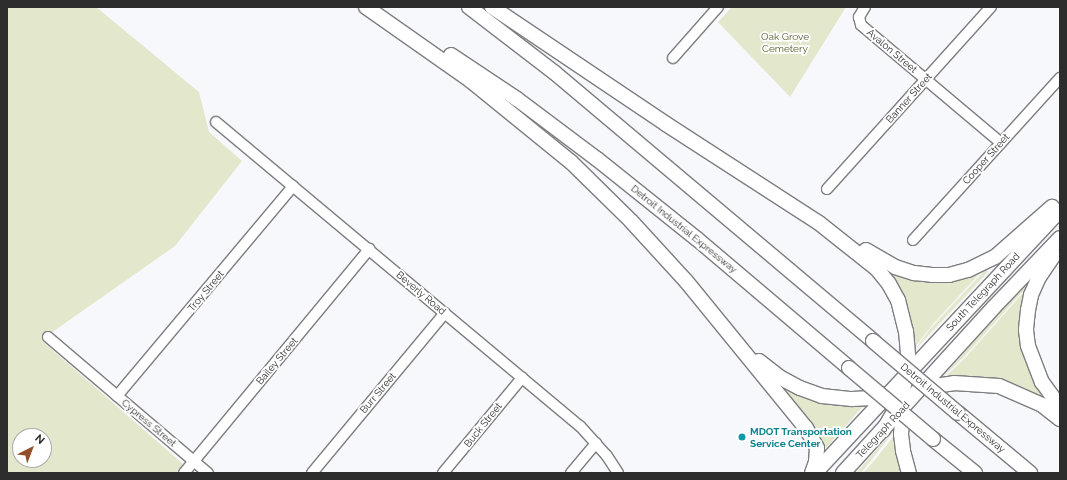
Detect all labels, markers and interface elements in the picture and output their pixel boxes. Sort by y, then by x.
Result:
street label: Avalon Street [864,27,920,75]
park label: Oak Grove Cemetery [761,30,809,54]
street label: Banner Street [883,70,935,126]
street label: Cooper Street [960,131,1012,187]
street label: Detroit Industrial Expressway [628,182,740,276]
street label: South Telegraph Road [944,250,1022,334]
street label: Troy Street [185,268,227,314]
street label: Beverly Road [394,269,448,317]
street label: Bailey Street [254,335,300,387]
street label: Detroit Industrial Expressway [898,360,1008,456]
street label: Burr Street [357,370,399,416]
street label: Cypress Street [119,397,179,449]
street label: Telegraph Road [854,399,912,461]
street label: Buck Street [461,400,505,450]
place label: MDOT Transportation Service Center [750,425,852,448]
north arrow [12,428,52,468]
text: N [32,432,47,447]
marker: MDOT Transportation Service Center [737,432,747,442]

